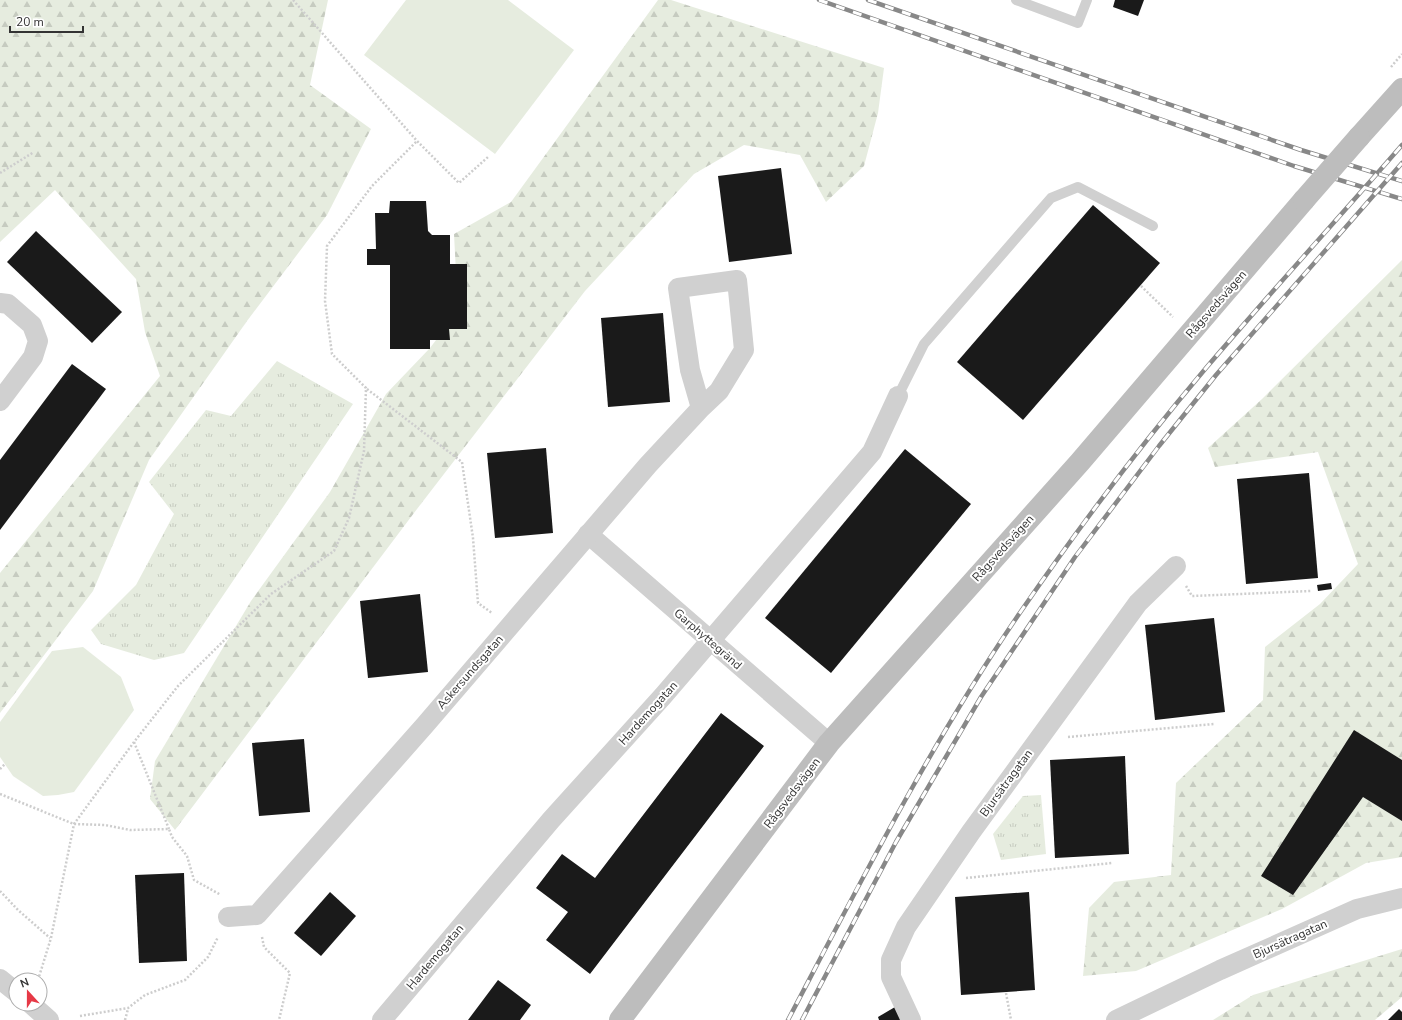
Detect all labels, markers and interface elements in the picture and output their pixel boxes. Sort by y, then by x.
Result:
scale bar [10,8,83,34]
text: 20 m [16,14,44,30]
street label: Rågsvedsvägen [1182,267,1250,341]
street label: Rågsvedsvägen [969,511,1037,585]
street label: Garphyttegränd [671,605,745,673]
street label: Askersundsgatan [433,631,507,713]
street label: Hardemogatan [615,678,681,748]
street label: Bjursätragatan [976,746,1036,820]
street label: Rågsvedsvägen [760,754,824,832]
street label: Bjursätragatan [1250,916,1330,962]
street label: Hardemogatan [403,921,467,993]
north arrow [8,972,48,1012]
text: N [18,975,31,992]

